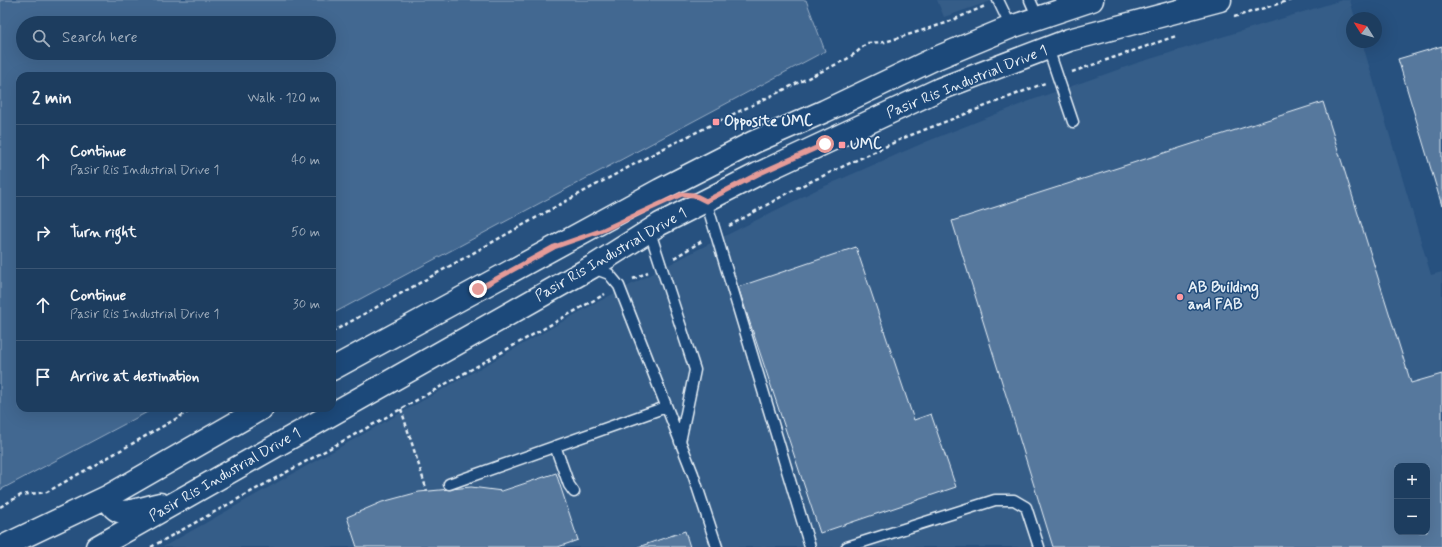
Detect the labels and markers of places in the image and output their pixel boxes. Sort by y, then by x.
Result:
place label: Opposite UMC [724,112,813,132]
marker: Opposite UMC [711,117,721,127]
place label: UMC [850,135,882,155]
marker: UMC [837,140,847,150]
place label: AB Building and FAB [1188,278,1259,315]
marker: AB Building and FAB [1175,292,1185,302]

